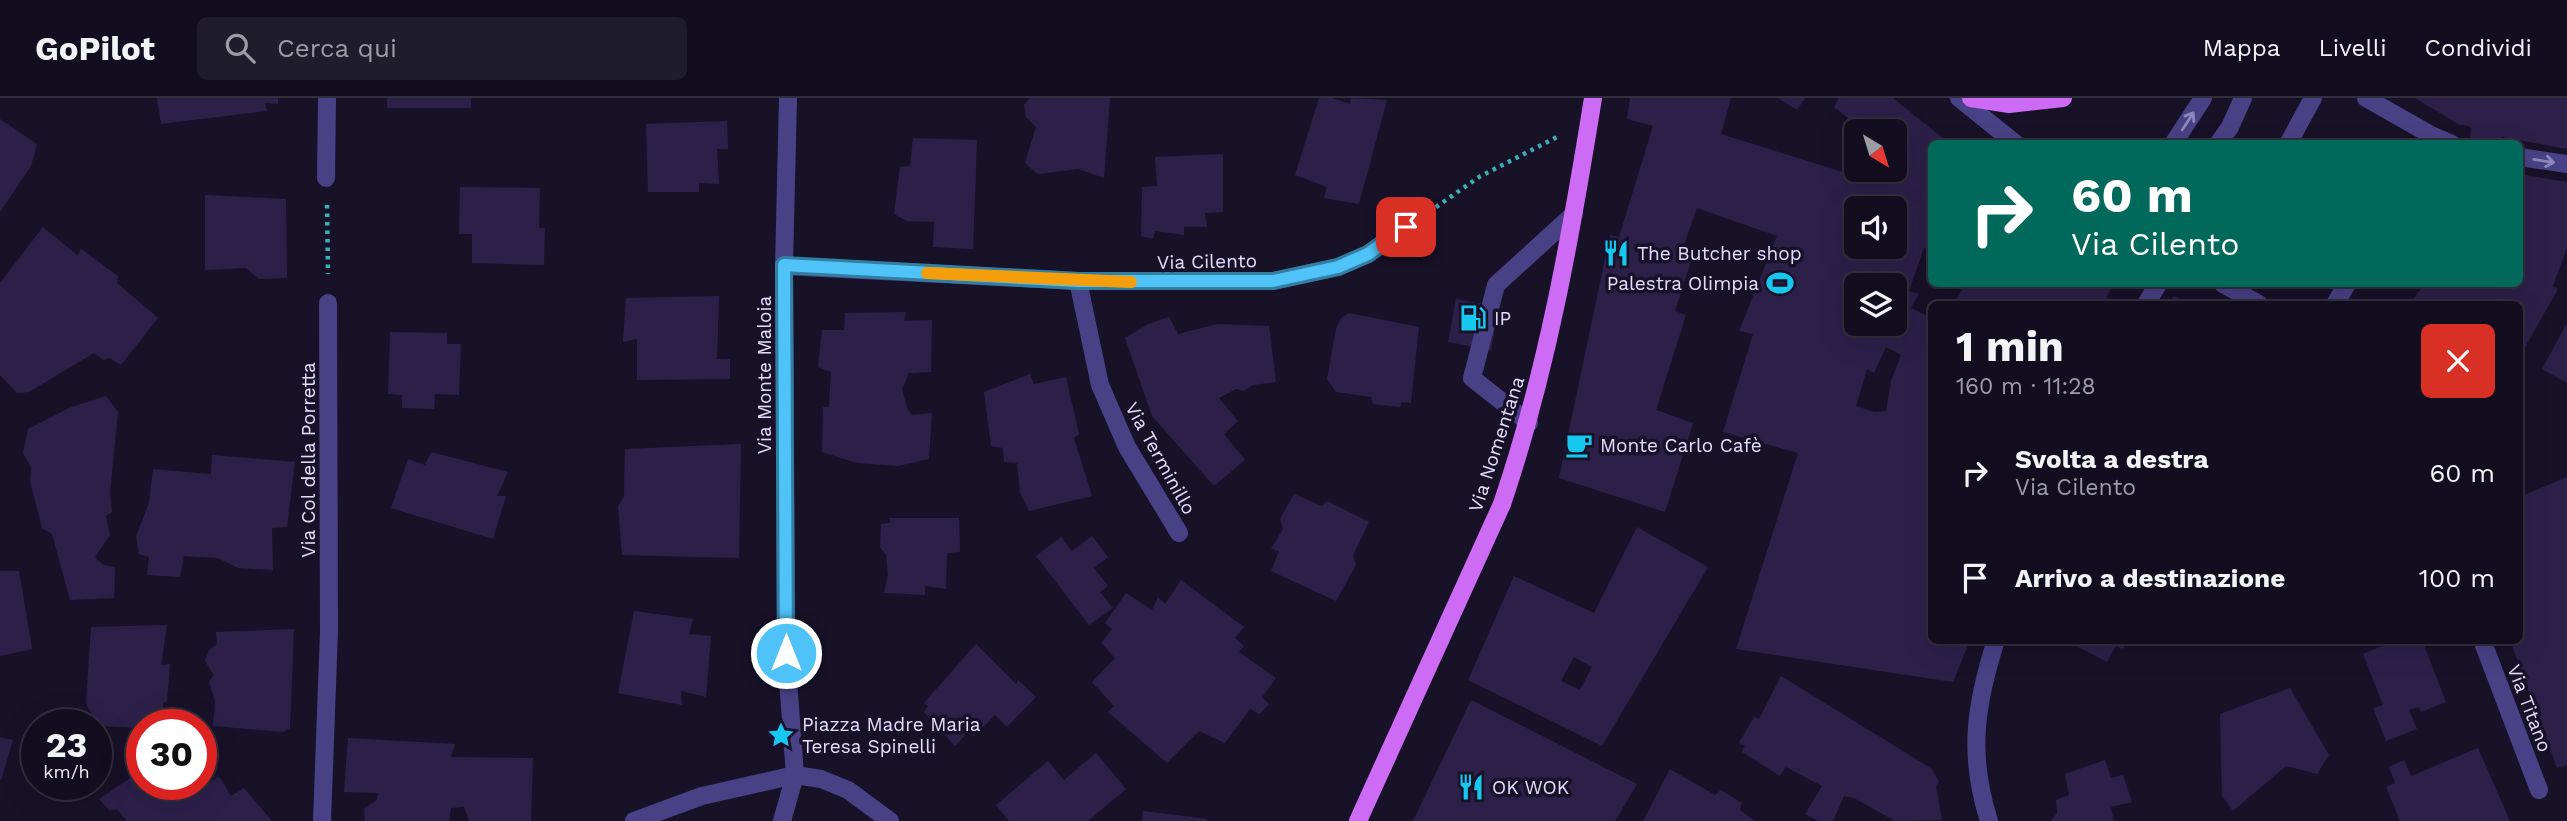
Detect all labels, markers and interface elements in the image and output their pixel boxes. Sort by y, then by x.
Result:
search box [197,17,687,80]
text: GoPilot [35,29,155,68]
icon: search [221,29,259,67]
text: Cerca qui [277,33,397,63]
text: Mappa [2203,34,2280,62]
text: Livelli [2318,34,2387,62]
text: Condividi [2425,34,2532,62]
one-way arrow [2181,112,2196,131]
north arrow [1844,119,1908,182]
map controls [1844,119,1907,336]
one-way arrow [2532,155,2554,168]
text: 60 m [2071,166,2193,224]
icon: right [1956,168,2047,259]
button: sound [1844,196,1907,259]
pin [1376,197,1436,257]
icon: arrive [1387,208,1425,246]
text: Via Cilento [2071,225,2239,263]
restaurant icon: The Butcher shop [1601,238,1631,268]
place label: The Butcher shop [1637,242,1802,265]
street label: Via Cilento [1157,249,1257,274]
sports icon: Palestra Olimpia [1765,268,1795,298]
place label: Palestra Olimpia [1607,272,1759,295]
button: layers [1844,273,1907,336]
street label: Via Monte Maloia [753,295,776,454]
fuel station icon: IP [1458,303,1488,333]
place label: IP [1494,307,1511,330]
text: 1 min [1956,322,2064,371]
button: close [2421,324,2495,398]
street label: Via Col della Porretta [297,362,320,558]
street label: Via Nomentana [1464,373,1529,515]
text: 160 m · 11:28 [1956,373,2096,400]
street label: Via Terminillo [1120,398,1201,518]
cafe icon: Monte Carlo Cafè [1564,430,1594,460]
place label: Monte Carlo Cafè [1600,434,1762,457]
text: Svolta a destra [2015,444,2208,474]
icon: right [1956,454,1994,492]
text: 60 m [2429,458,2495,488]
text: Via Cilento [2015,474,2136,501]
icon: arrive [1956,559,1994,597]
text: Arrivo a destinazione [2015,563,2285,593]
text: 100 m [2419,563,2495,593]
position arrow [749,616,823,690]
street label: Via Titano [2502,661,2557,755]
speed limit sign: 30 [126,709,217,800]
place label: Piazza Madre Maria Teresa Spinelli [802,713,981,758]
place icon: Piazza Madre Maria Teresa Spinelli [766,720,796,750]
text: 23 [46,724,87,766]
text: km/h [43,761,90,782]
restaurant icon: OK WOK [1456,772,1486,802]
place label: OK WOK [1492,776,1569,799]

